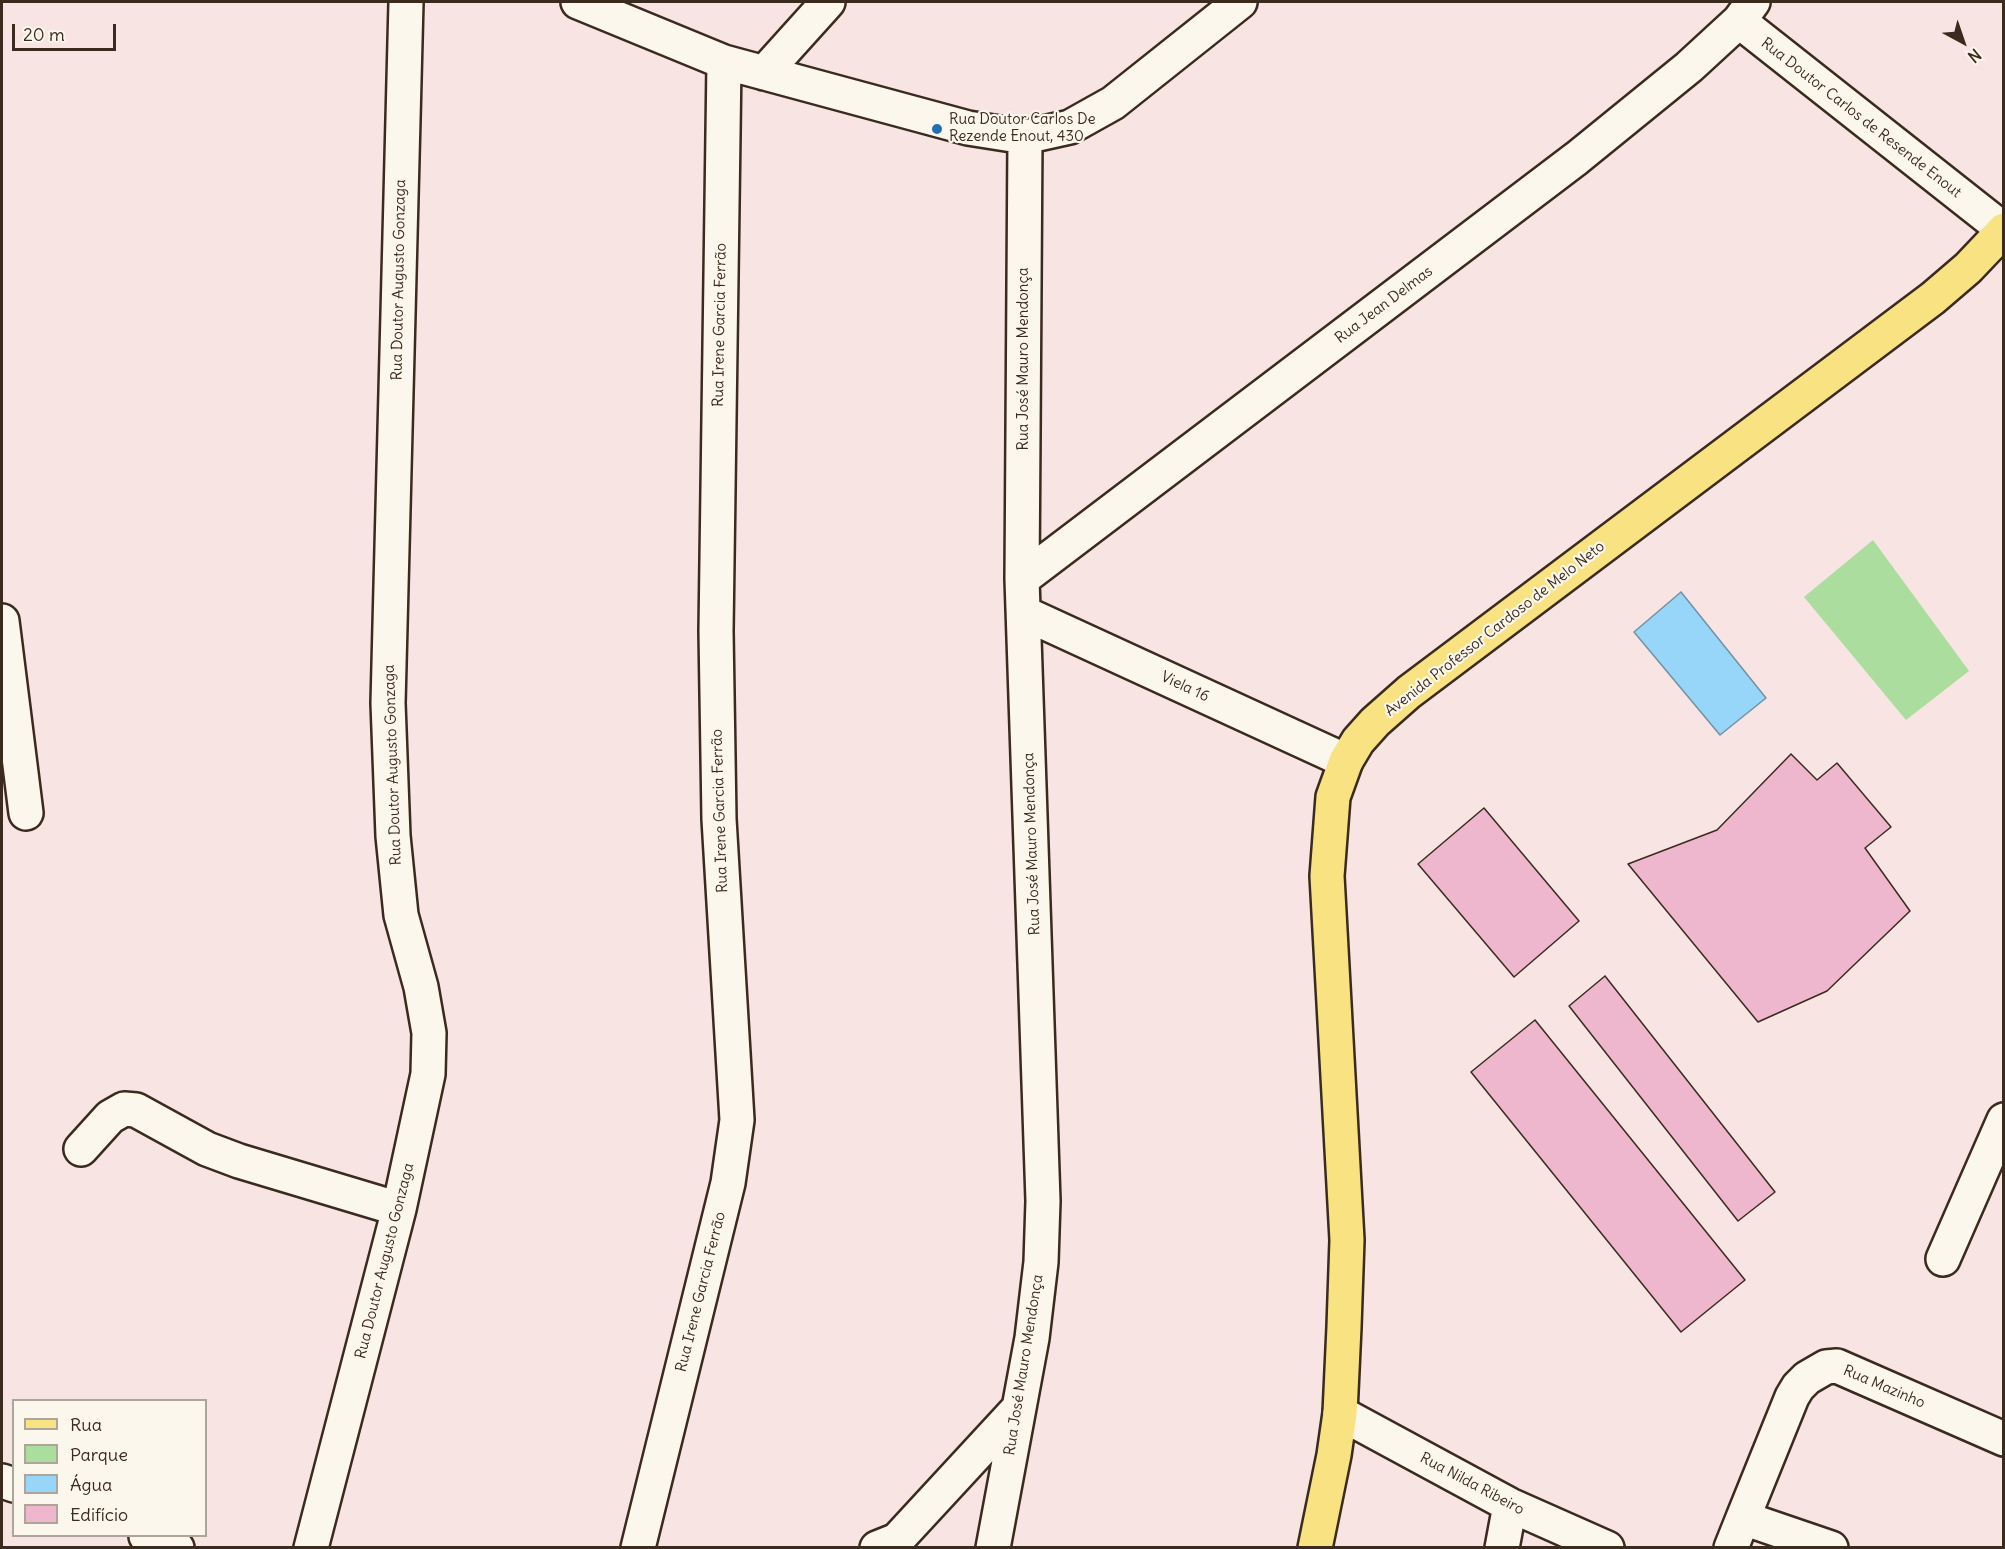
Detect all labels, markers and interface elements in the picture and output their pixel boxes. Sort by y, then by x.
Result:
scale bar [15,12,118,50]
north arrow [1933,12,1993,72]
text: 20 m [23,23,65,46]
street label: Rua Doutor Carlos de Resende Enout [1757,34,1965,202]
text: N [1964,45,1985,67]
place label: Rua Doutor Carlos De Rezende Enout, 430 [949,111,1096,146]
marker: Rua Doutor Carlos De Rezende Enout, 430 [930,122,944,136]
street label: Rua Doutor Augusto Gonzaga [388,179,410,381]
street label: Rua Irene Garcia Ferrão [710,243,730,407]
street label: Rua Jean Delmas [1332,262,1436,348]
street label: Rua José Mauro Mendonça [1015,268,1033,450]
street label: Avenida Professor Cardoso de Melo Neto [1382,538,1608,720]
street label: Rua Doutor Augusto Gonzaga [380,664,406,866]
street label: Viela 16 [1158,668,1212,706]
street label: Rua Irene Garcia Ferrão [708,729,732,893]
street label: Rua José Mauro Mendonça [1020,752,1044,936]
street label: Rua Doutor Augusto Gonzaga [352,1161,418,1361]
street label: Rua Irene Garcia Ferrão [672,1210,730,1374]
street label: Rua José Mauro Mendonça [1001,1273,1047,1457]
street label: Rua Mazinho [1840,1362,1928,1412]
legend [12,1399,207,1537]
text: Rua [70,1413,102,1436]
text: Parque [70,1443,128,1466]
street label: Rua Nilda Ribeiro [1417,1449,1527,1519]
text: Água [70,1473,112,1496]
text: Edifício [70,1503,128,1526]

